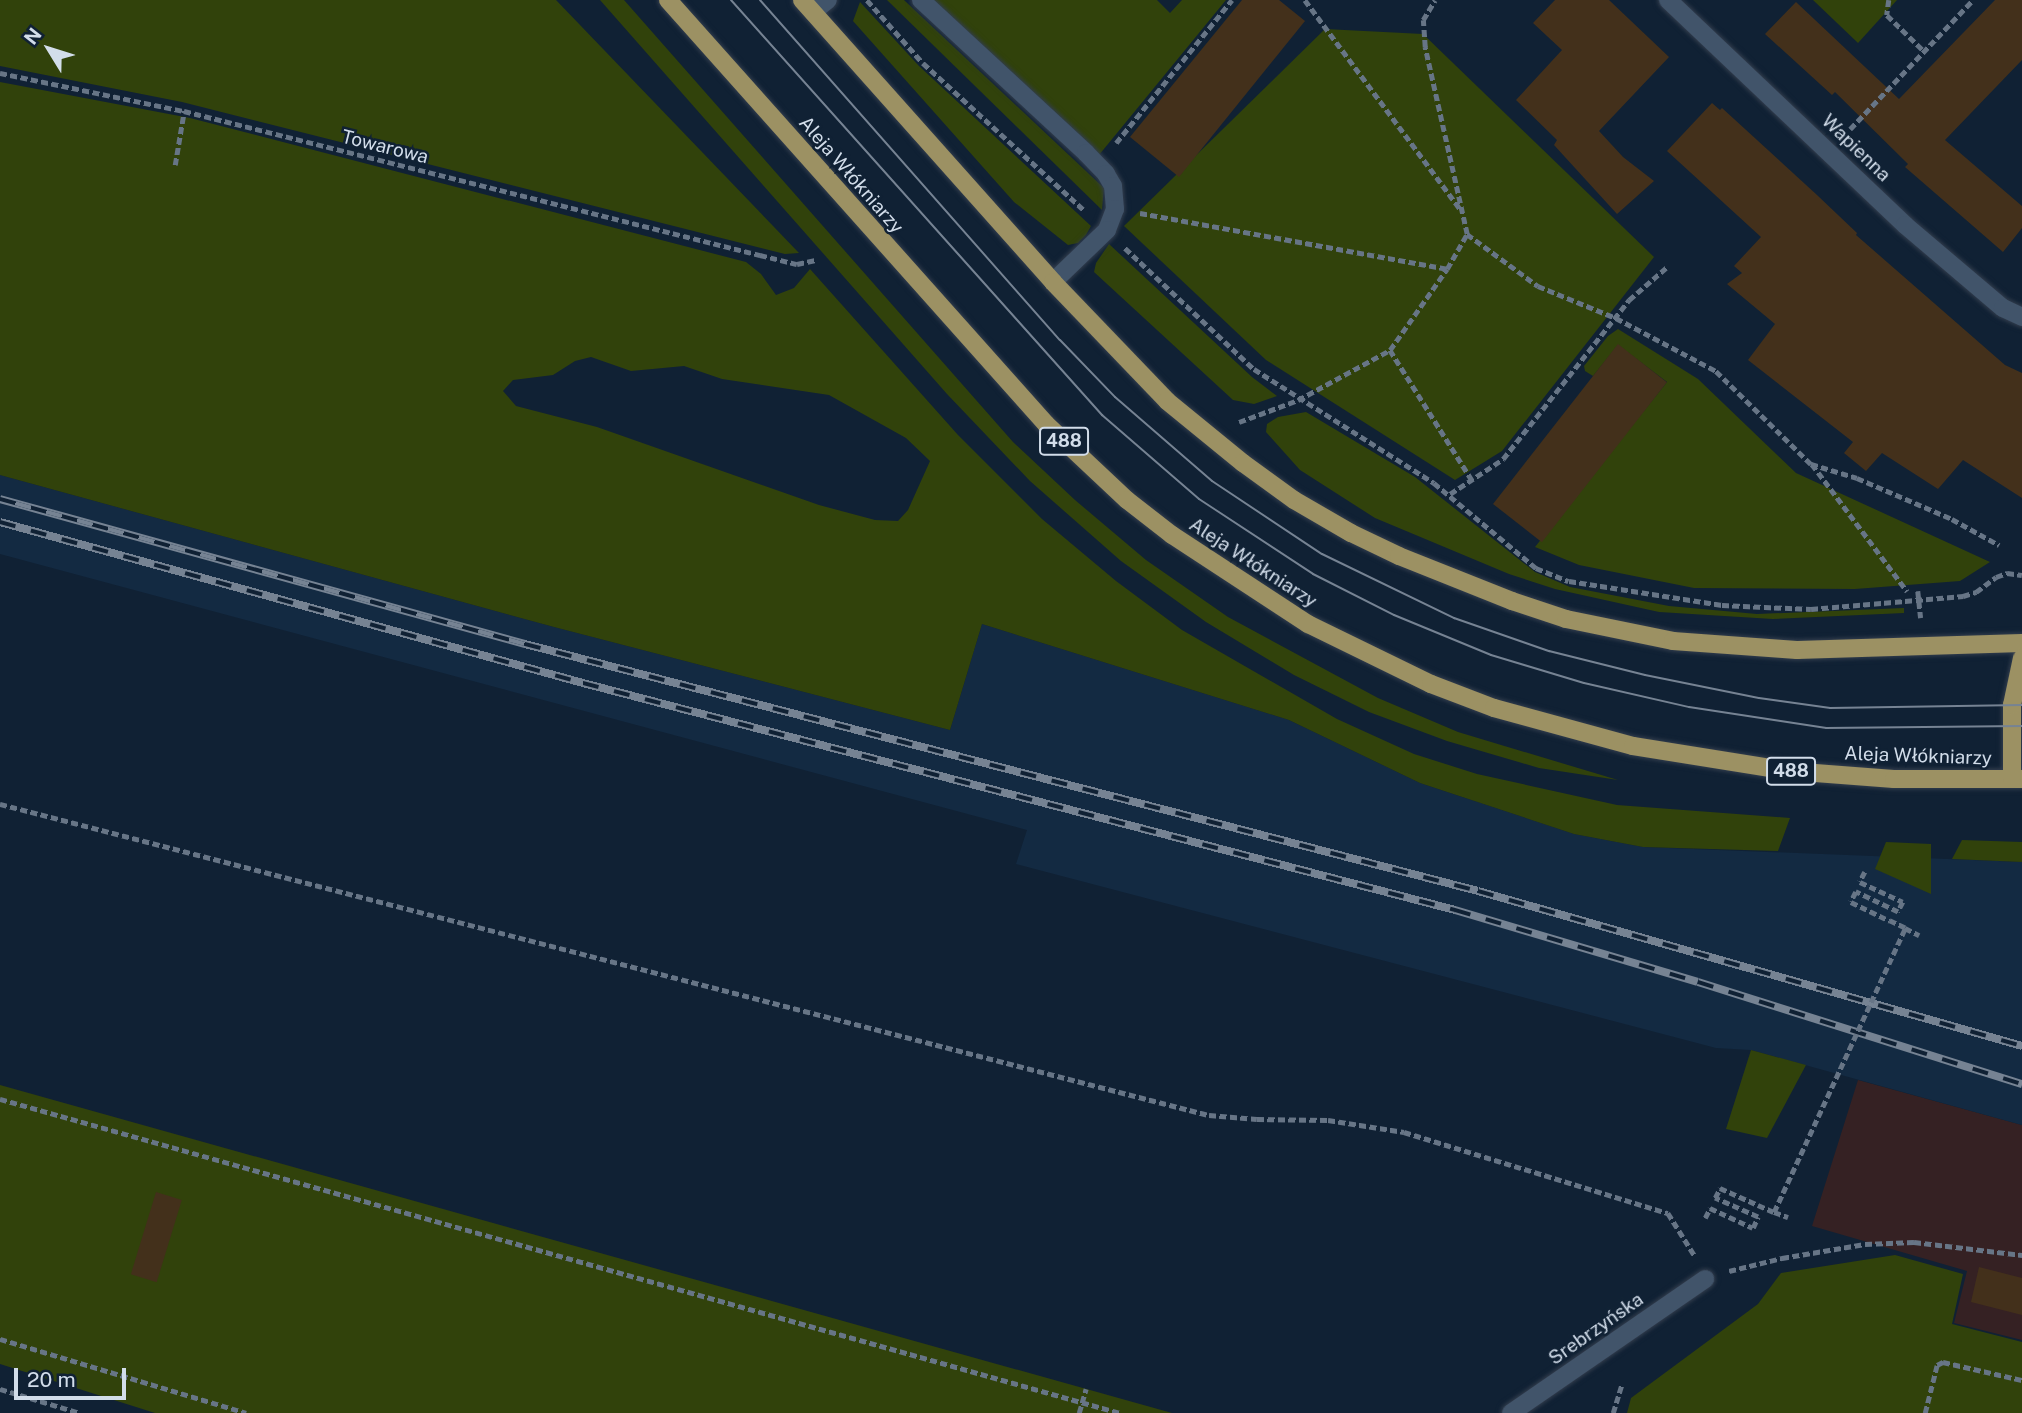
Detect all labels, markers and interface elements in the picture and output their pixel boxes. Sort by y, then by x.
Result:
north arrow [14,14,84,84]
text: N [19,23,46,49]
street label: Wapienna [1817,110,1895,186]
street label: Aleja Włókniarzy [794,112,908,238]
street label: Towarowa [339,125,431,169]
road number: 488 [1038,426,1090,456]
street label: Aleja Włókniarzy [1185,513,1321,613]
street label: Aleja Włókniarzy [1844,742,1992,770]
road number: 488 [1765,756,1817,786]
street label: Srebrzyńska [1544,1288,1648,1370]
scale bar [18,1354,130,1398]
text: 20 m [27,1367,76,1392]

